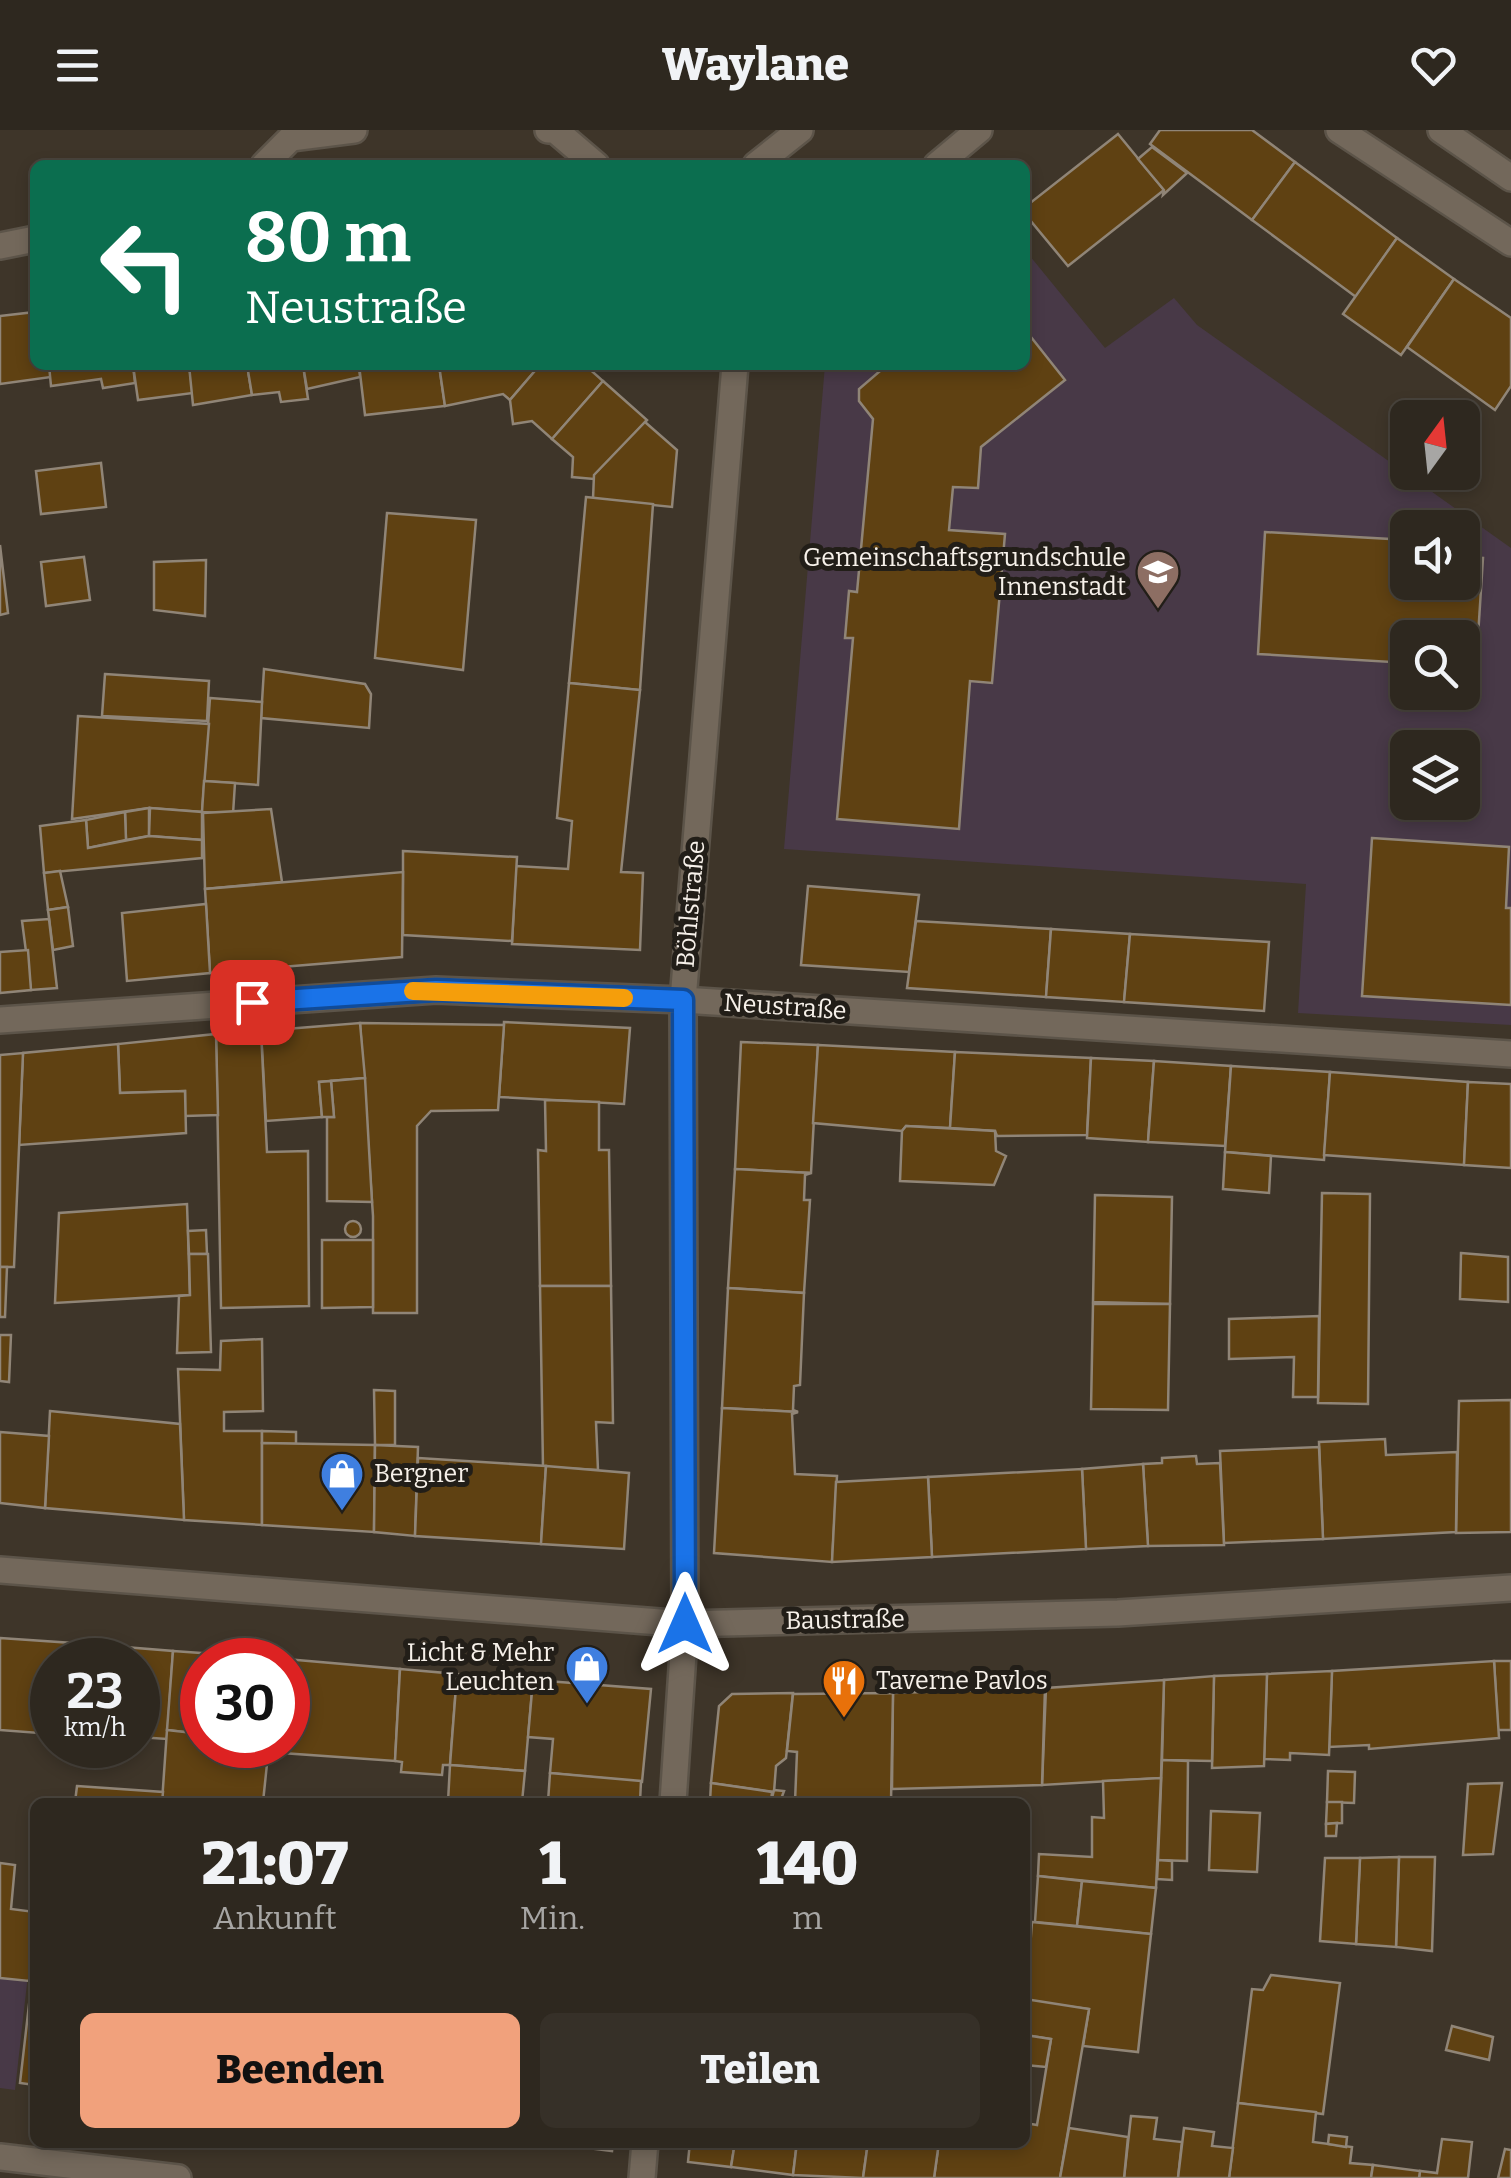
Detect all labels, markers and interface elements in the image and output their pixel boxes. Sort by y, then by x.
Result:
icon: menu [50,38,105,93]
text: Waylane [662,38,849,92]
icon: heart [1406,38,1461,93]
text: 80 m [245,196,411,280]
icon: left [80,200,210,330]
text: Neustraße [245,281,467,335]
north arrow [1390,400,1480,490]
map controls [1390,400,1480,820]
button: sound [1390,510,1480,600]
place label: Gemeinschaftsgrundschule Innenstadt [803,543,1126,602]
school or university icon: Gemeinschaftsgrundschule Innenstadt [1135,549,1181,610]
button: search [1390,620,1480,710]
button: layers [1390,730,1480,820]
street label: Böhlstraße [670,839,712,969]
pin [210,960,295,1045]
icon: arrive [225,975,280,1030]
street label: Neustraße [723,988,847,1026]
shop icon: Bergner [319,1451,365,1512]
place label: Bergner [374,1459,468,1489]
position arrow [633,1572,737,1676]
street label: Baustraße [785,1604,905,1636]
speed limit sign: 30 [180,1638,310,1768]
place label: Licht & Mehr Leuchten [407,1638,554,1697]
shop icon: Licht & Mehr Leuchten [564,1644,610,1705]
restaurant icon: Taverne Pavlos [821,1658,867,1719]
text: 23 [67,1661,123,1721]
place label: Taverne Pavlos [876,1666,1048,1696]
text: km/h [64,1713,126,1743]
text: 21:07 [202,1828,348,1900]
text: 1 [539,1828,566,1900]
text: 140 [757,1828,858,1900]
text: Ankunft [213,1899,337,1937]
text: Min. [520,1899,585,1937]
text: m [792,1899,823,1937]
button: Beenden [80,2013,520,2128]
button: Teilen [540,2013,980,2128]

